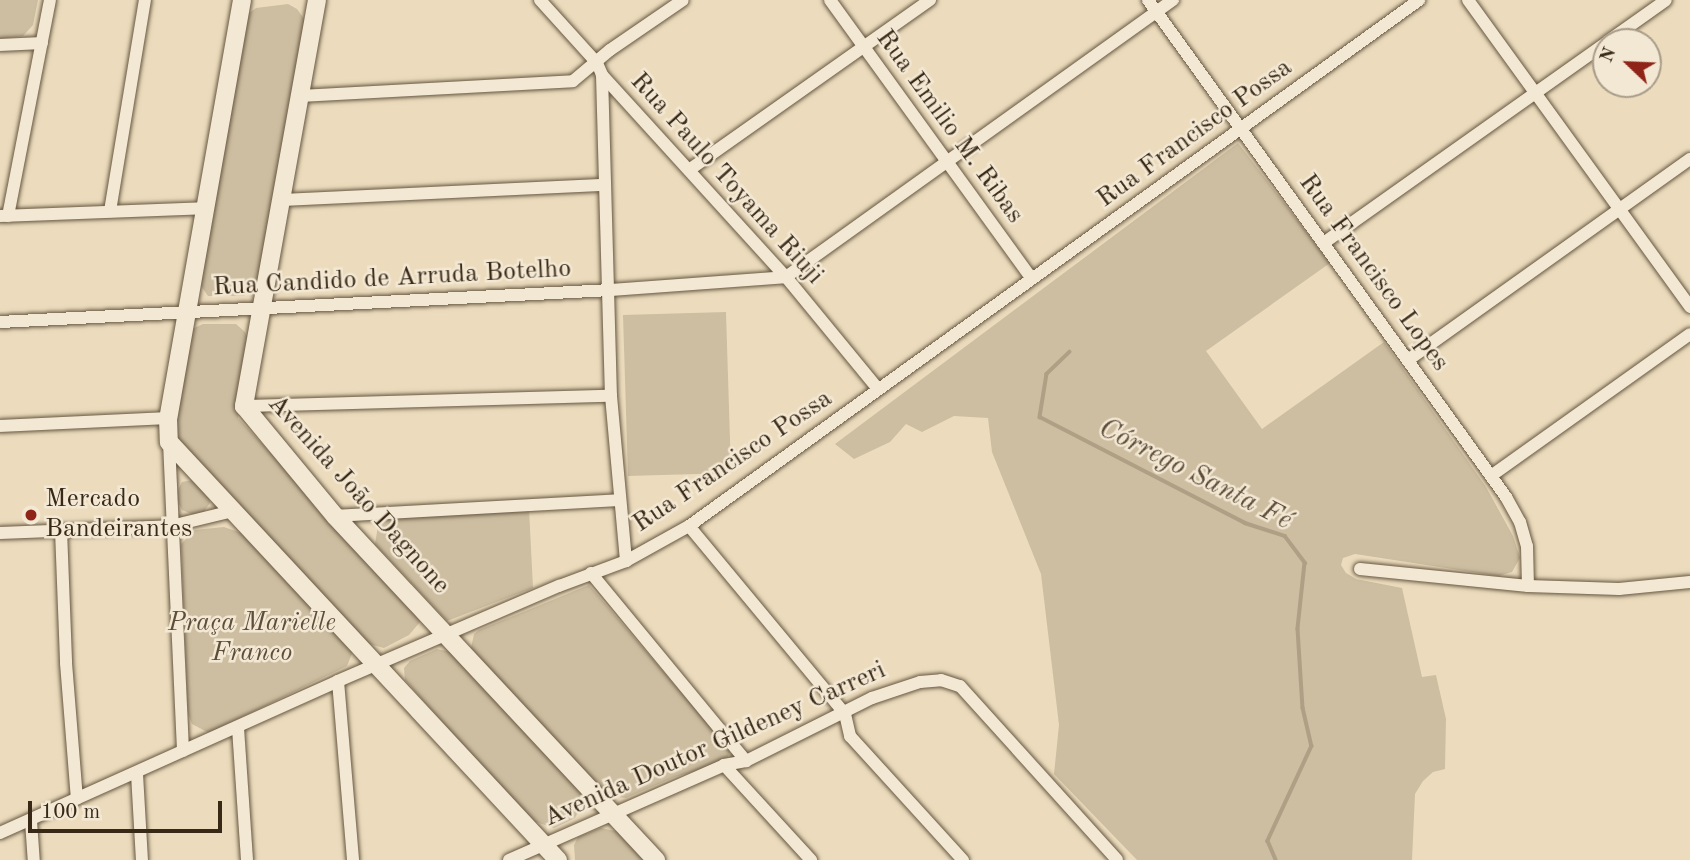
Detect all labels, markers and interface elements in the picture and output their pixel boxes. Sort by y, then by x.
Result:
street label: Rua Emilio M. Ribas [868,24,1030,230]
north arrow [1592,28,1662,98]
text: N [1597,45,1621,66]
street label: Rua Francisco Possa [1091,53,1299,215]
street label: Rua Paulo Toyama Riuji [623,67,829,291]
street label: Rua Francisco Lopes [1291,168,1455,378]
street label: Rua Candido de Arruda Botelho [212,254,572,304]
street label: Rua Francisco Possa [627,384,839,540]
street label: Avenida João Dagnone [260,389,456,601]
water label: Córrego Santa Fé [1093,412,1297,538]
place label: Mercado Bandeirantes [45,484,192,546]
marker: Mercado Bandeirantes [23,507,39,523]
park label: Praça Marielle Franco [168,608,336,670]
street label: Avenida Doutor Gildeney Carreri [539,655,891,835]
scale bar [32,786,226,830]
text: 100 m [41,802,100,823]

